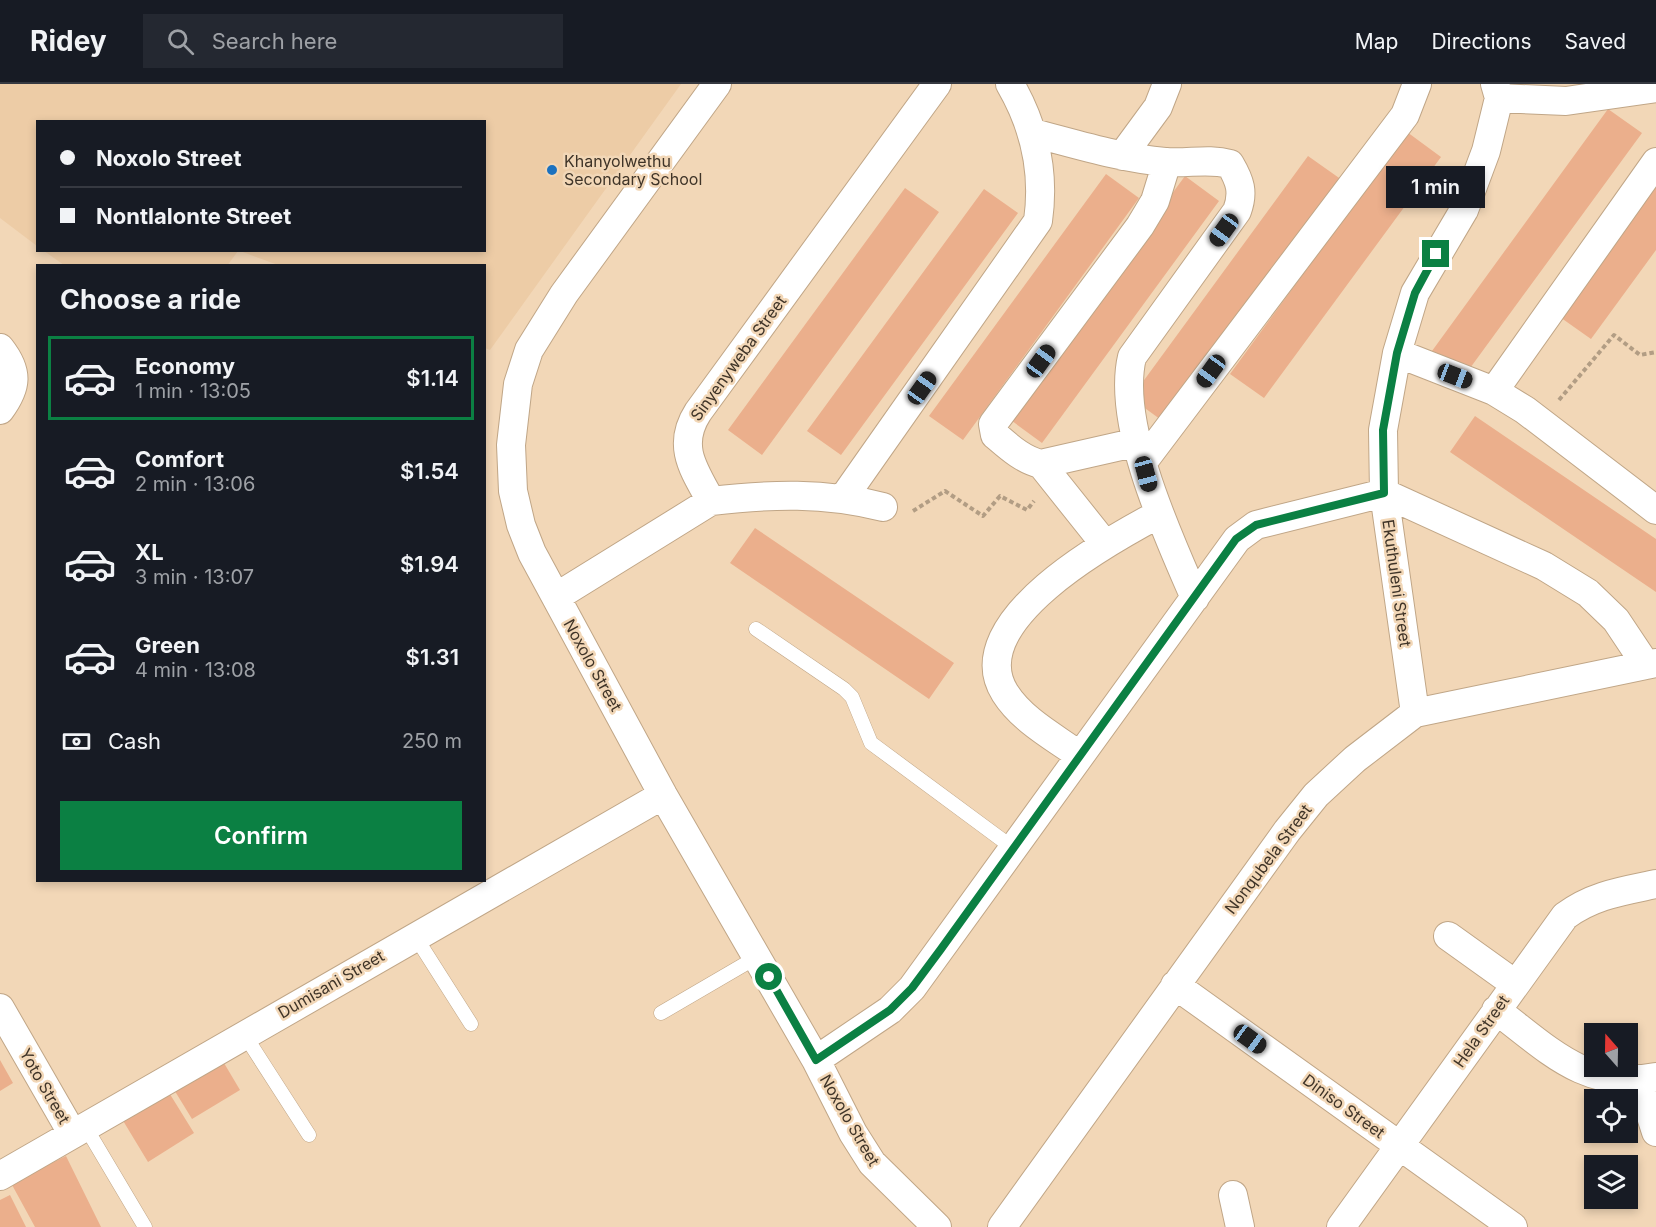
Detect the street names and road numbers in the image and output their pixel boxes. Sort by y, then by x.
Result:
street label: Sinyenyweba Street [686,291,790,425]
street label: Ekuthuleni Street [1378,518,1416,648]
street label: Noxolo Street [559,615,627,715]
street label: Nonqubela Street [1220,800,1316,918]
street label: Dumisani Street [274,946,388,1022]
street label: Hela Street [1449,991,1513,1071]
street label: Yoto Street [15,1045,75,1127]
street label: Diniso Street [1299,1070,1389,1142]
street label: Noxolo Street [816,1071,884,1169]

